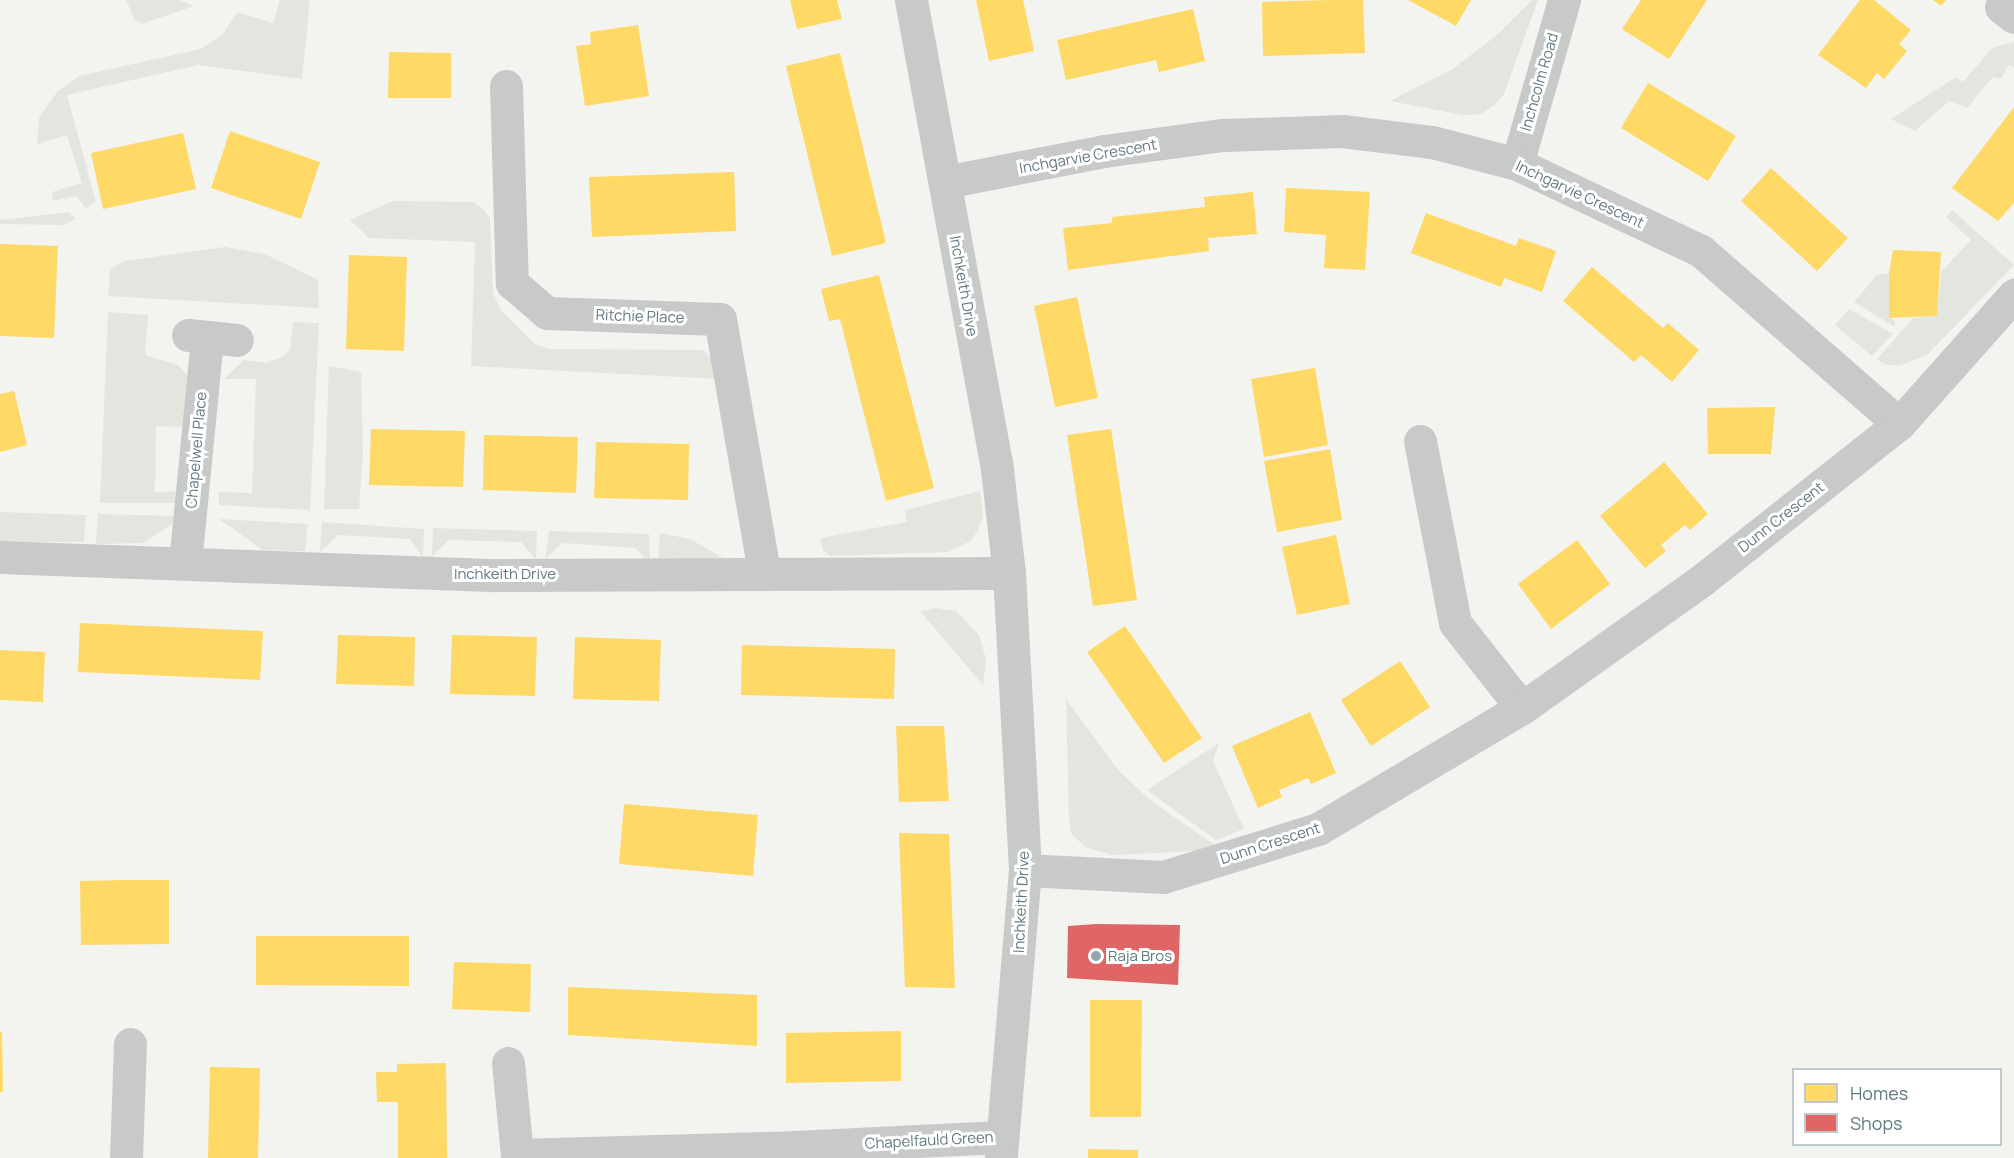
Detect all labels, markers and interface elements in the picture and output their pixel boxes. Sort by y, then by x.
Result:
street label: Inchcolm Road [1516,31,1562,133]
street label: Inchgarvie Crescent [1018,135,1158,177]
street label: Inchgarvie Crescent [1513,156,1647,232]
street label: Inchkeith Drive [946,234,982,338]
street label: Ritchie Place [595,305,685,327]
street label: Chapelwell Place [182,391,210,509]
street label: Dunn Crescent [1734,478,1828,556]
street label: Inchkeith Drive [454,565,556,583]
street label: Dunn Crescent [1218,818,1322,868]
street label: Inchkeith Drive [1009,851,1033,953]
place label: Raja Bros [1108,947,1172,965]
marker: Raja Bros [1089,949,1103,963]
legend [1792,1068,2002,1146]
text: Homes [1850,1081,1908,1105]
text: Shops [1850,1111,1902,1135]
street label: Chapelfauld Green [864,1128,994,1152]

